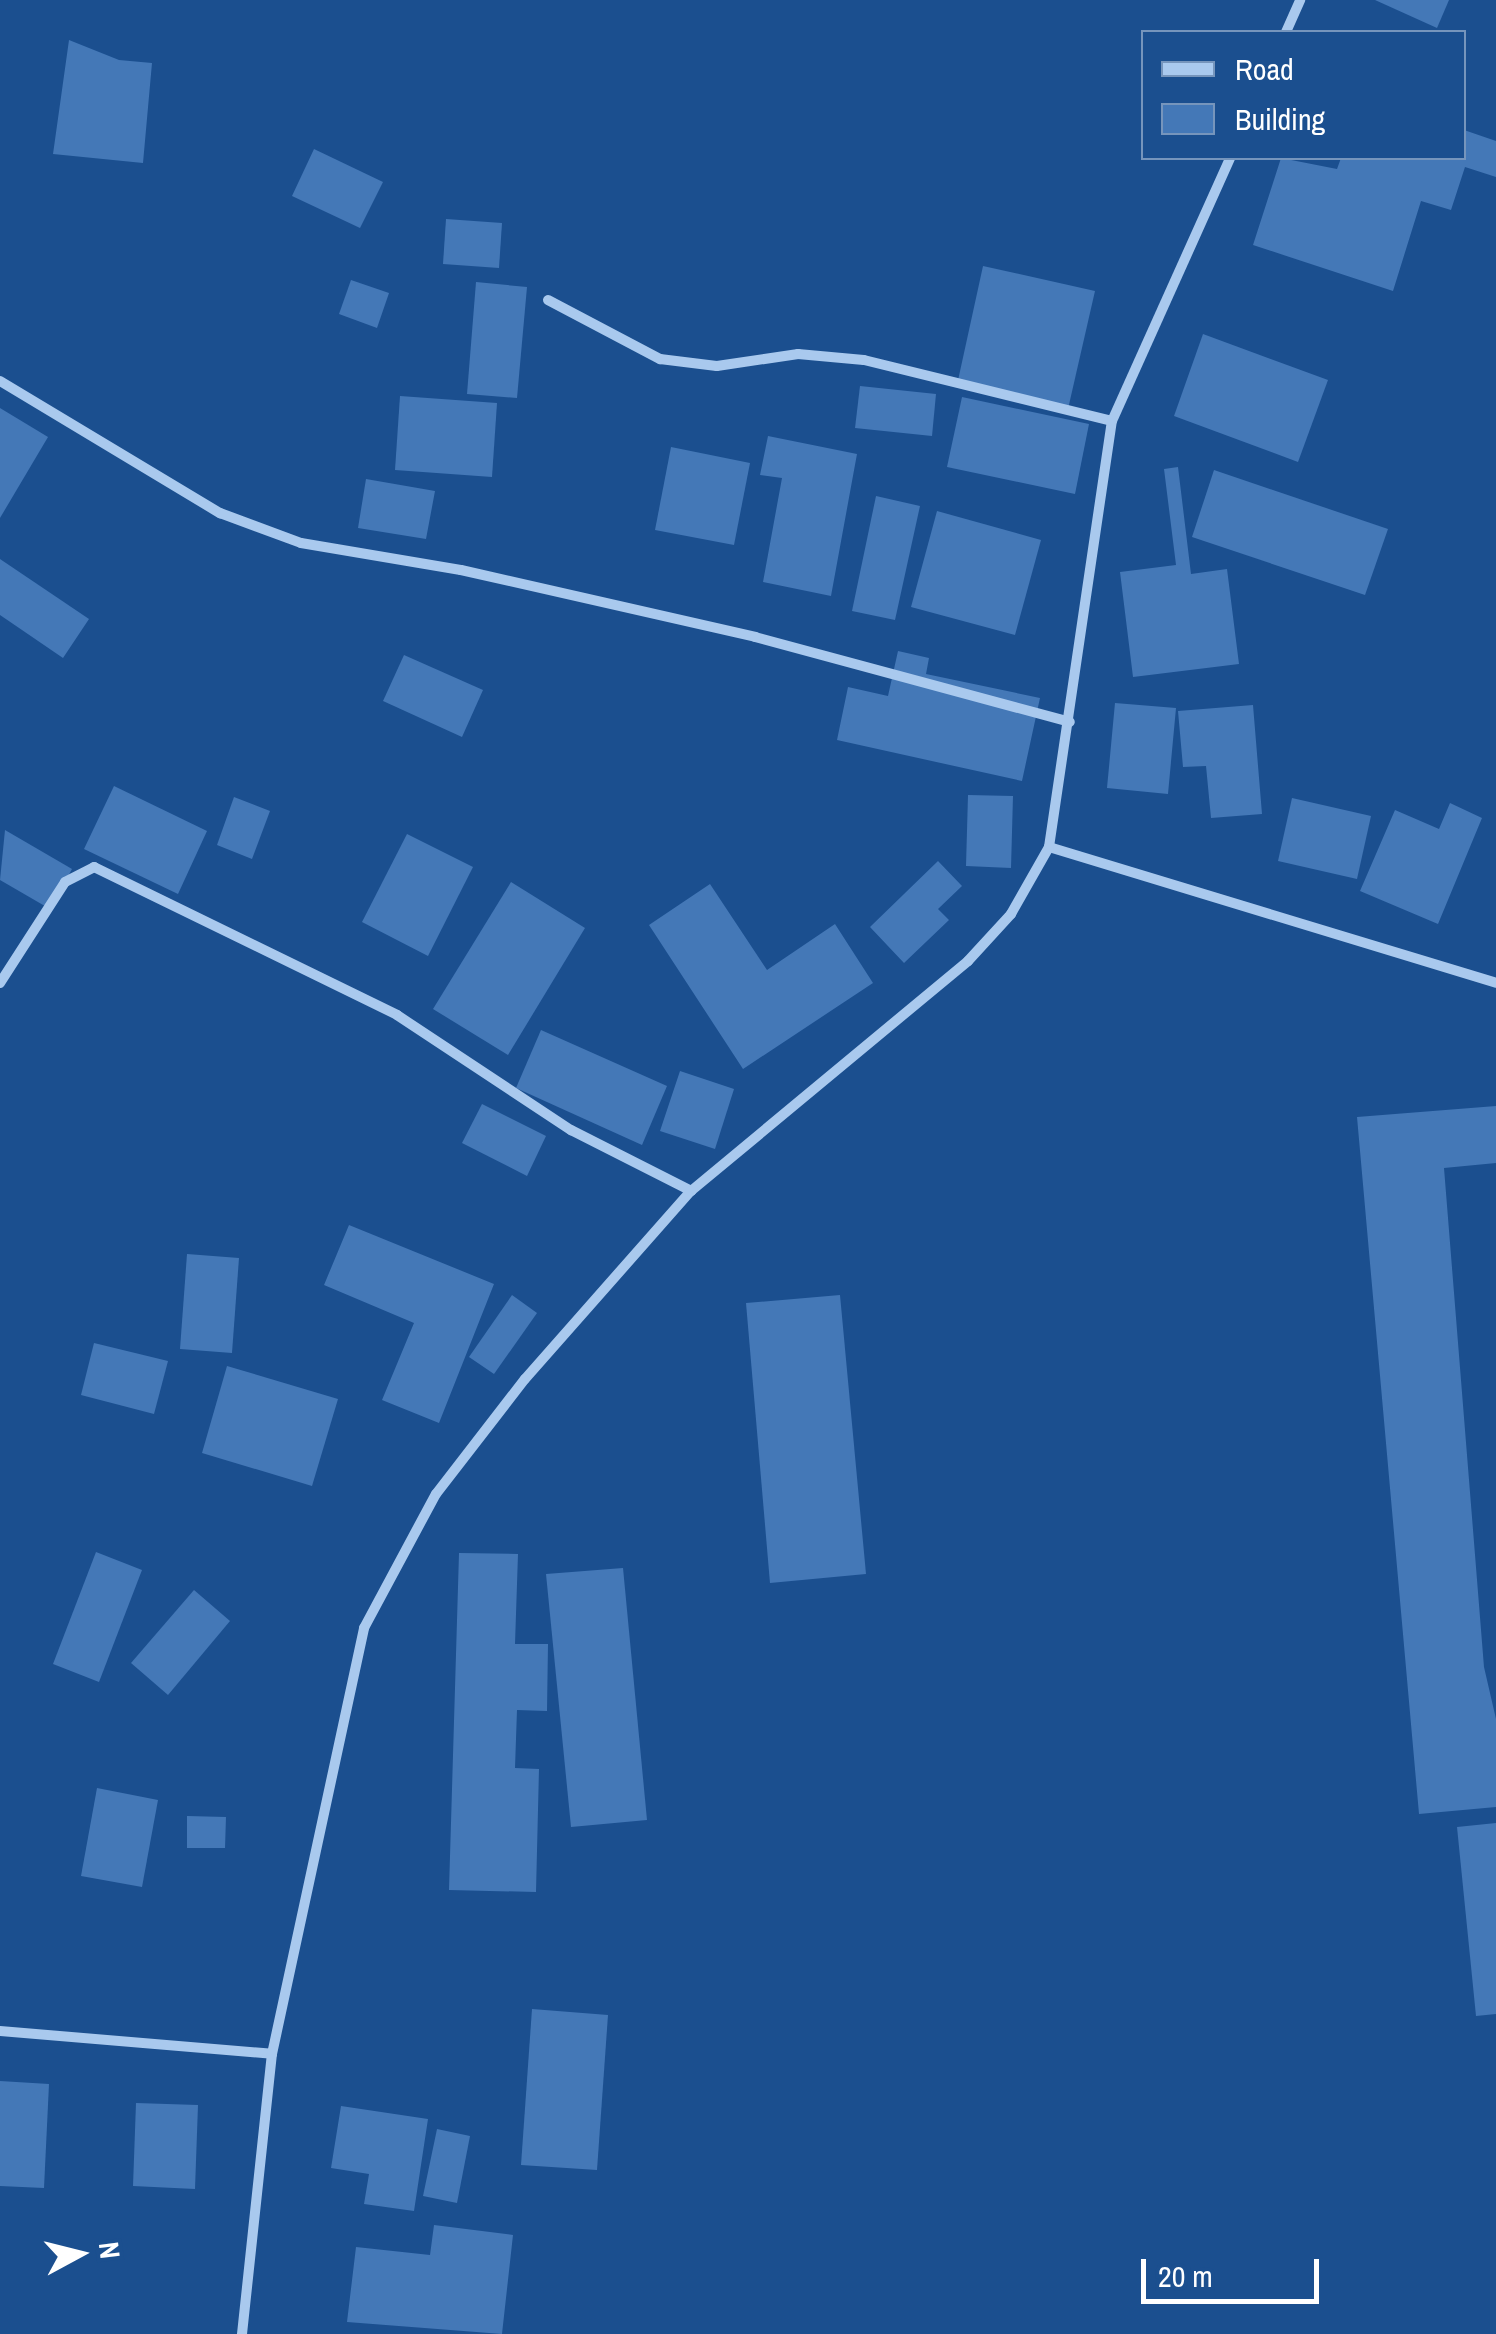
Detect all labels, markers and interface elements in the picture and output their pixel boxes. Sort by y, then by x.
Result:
legend [1141,30,1466,160]
text: Road [1235,49,1294,89]
text: Building [1235,99,1325,139]
north arrow [30,2204,130,2304]
scale bar [1146,2239,1324,2301]
text: N [90,2240,130,2261]
text: 20 m [1158,2256,1213,2296]

